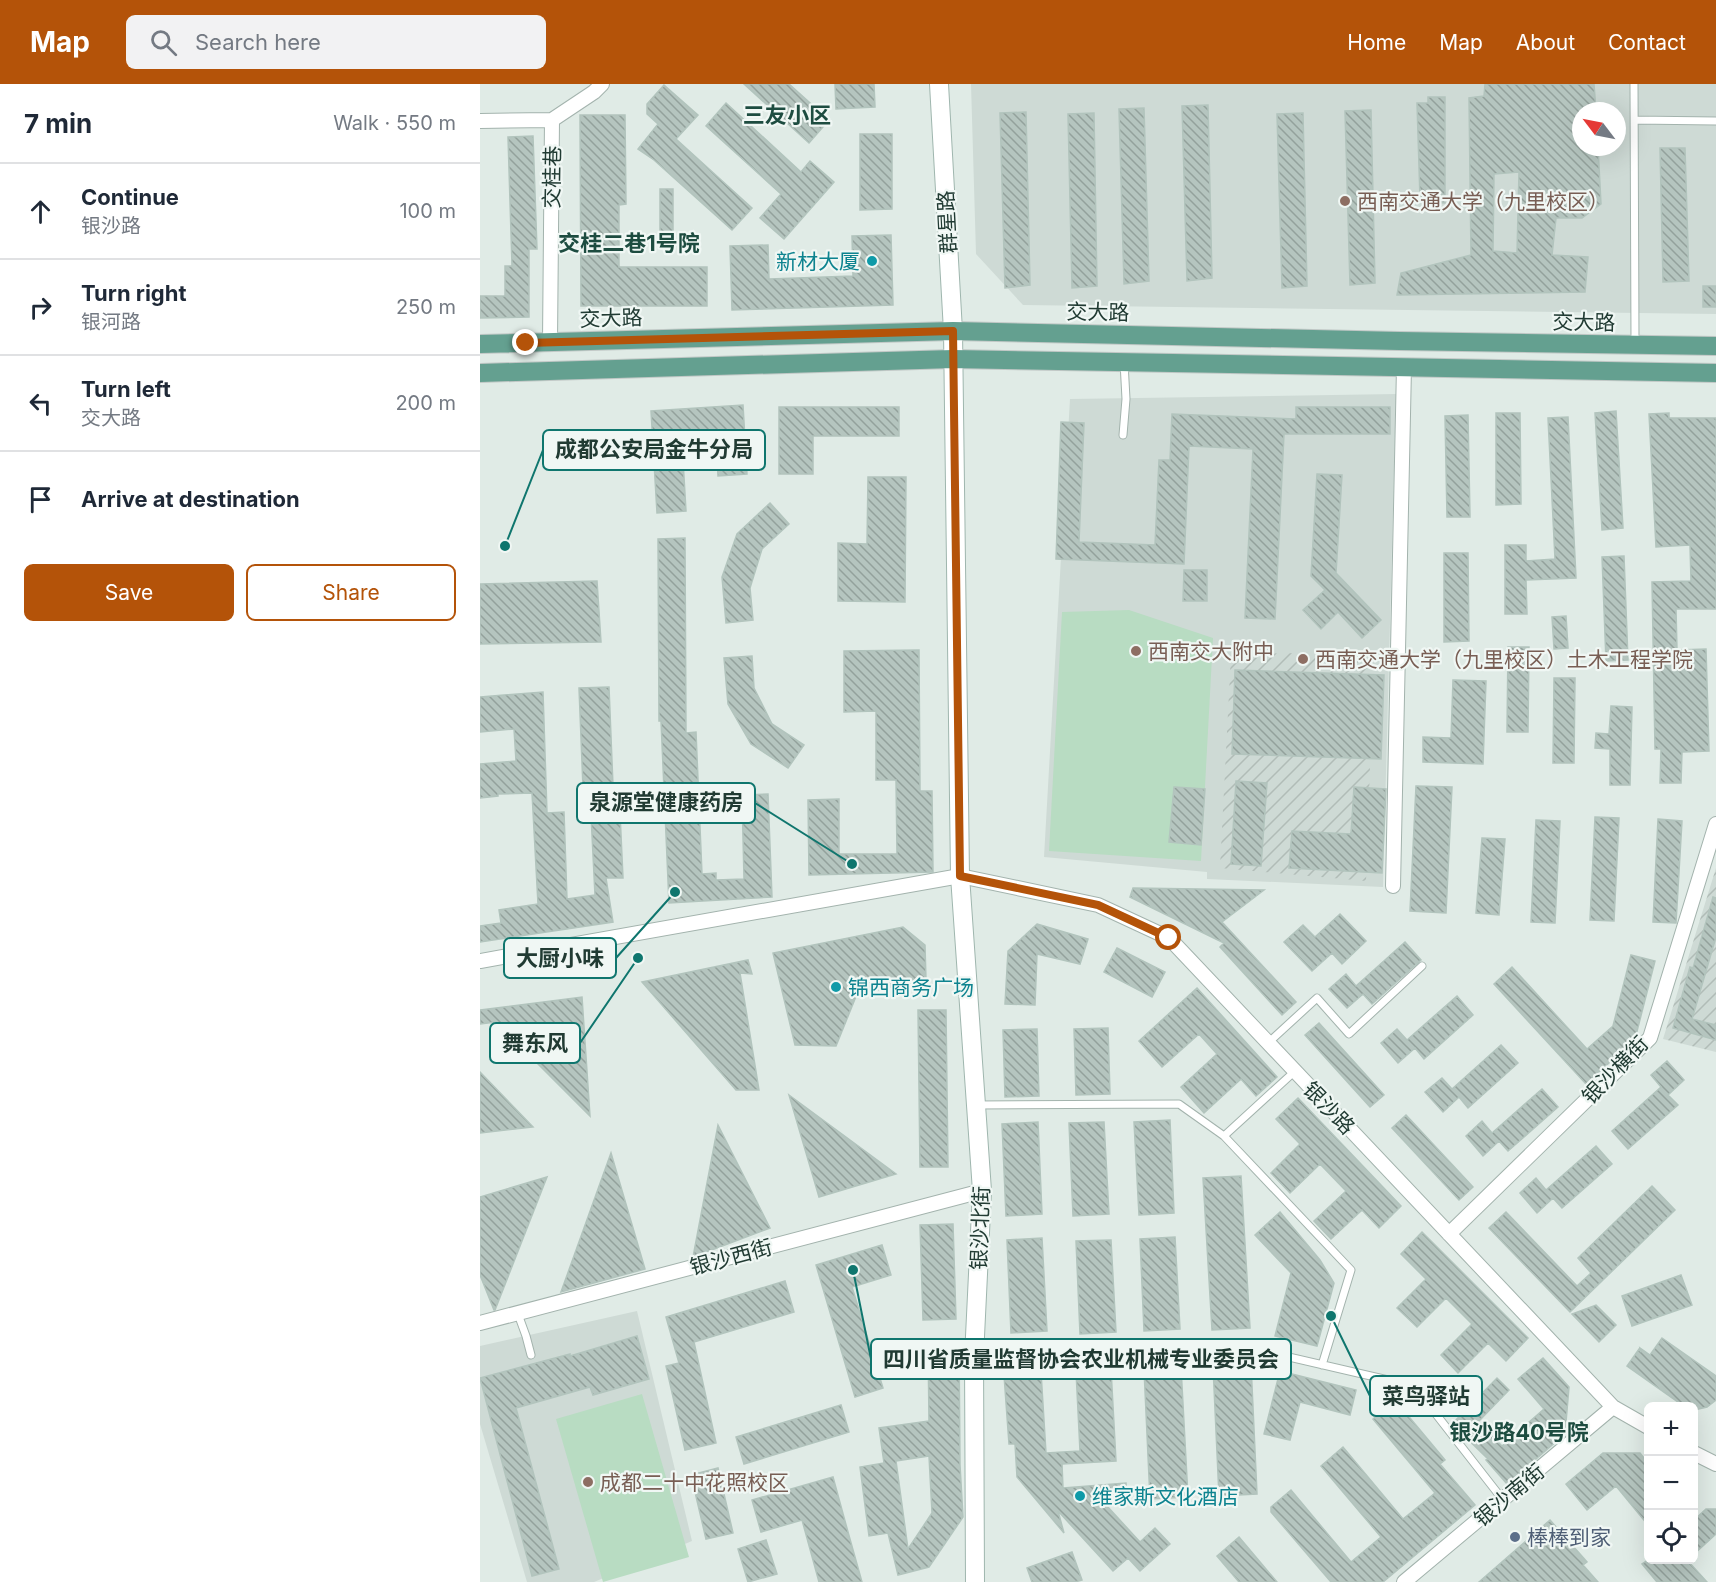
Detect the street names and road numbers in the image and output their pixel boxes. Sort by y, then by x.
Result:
street label: 交桂巷 [539,145,565,209]
street label: 群星路 [933,190,961,254]
street label: 交大路 [1066,299,1130,325]
street label: 交大路 [579,304,643,332]
street label: 交大路 [1552,309,1616,335]
street label: 银沙横街 [1577,1031,1653,1109]
street label: 银沙路 [1298,1077,1360,1139]
street label: 银沙北街 [966,1186,994,1270]
street label: 银沙西街 [687,1234,775,1280]
street label: 银沙南街 [1469,1458,1549,1532]

